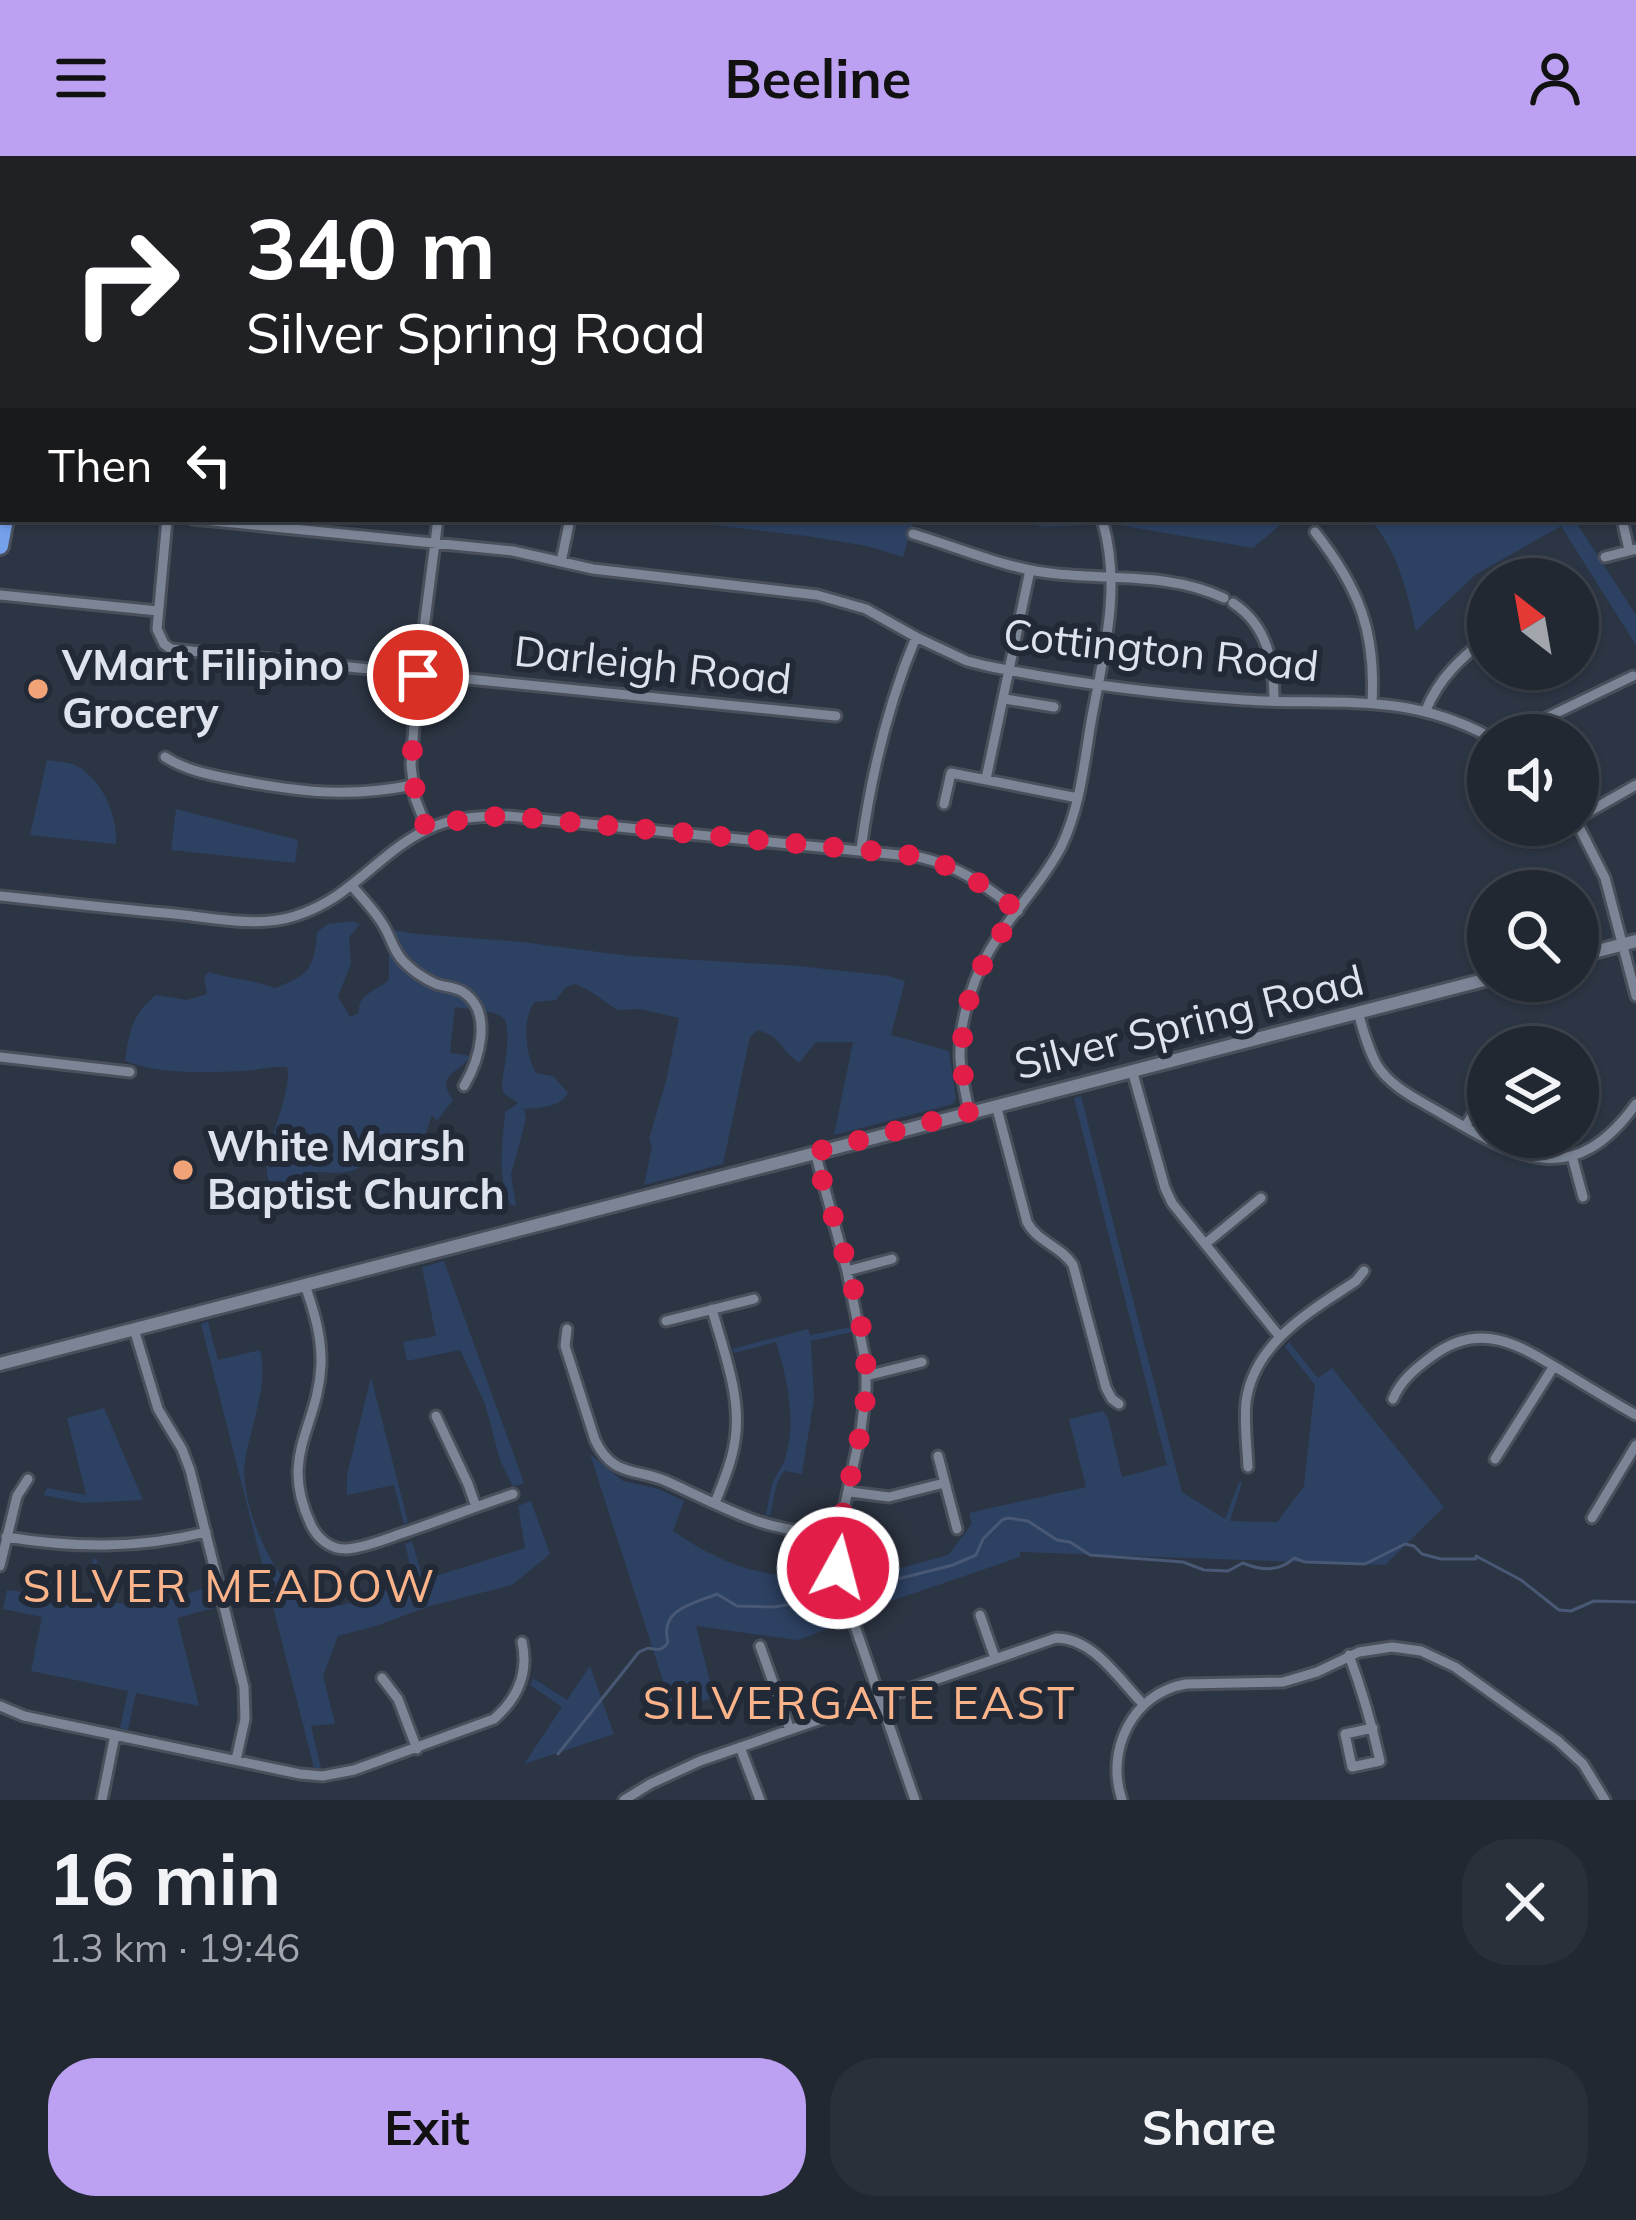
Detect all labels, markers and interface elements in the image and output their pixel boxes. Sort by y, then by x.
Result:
text: Beeline [725,44,911,112]
icon: menu [48,45,114,111]
icon: person [1522,45,1588,111]
text: 340 m [246,195,496,300]
icon: right [48,204,204,360]
text: Silver Spring Road [246,299,706,367]
icon: left [176,432,242,498]
text: Then [48,437,152,493]
north arrow [1467,558,1599,690]
map controls [1467,558,1599,1158]
street label: Cottington Road [1001,607,1321,692]
pin [367,624,469,726]
street label: Darleigh Road [512,624,794,705]
place label: VMart Filipino Grocery [61,638,344,739]
icon: arrive [385,642,451,708]
marker: VMart Filipino Grocery [25,676,51,702]
button: sound [1467,714,1599,846]
button: search [1467,870,1599,1002]
street label: Silver Spring Road [1009,953,1369,1090]
button: layers [1467,1026,1599,1158]
place label: White Marsh Baptist Church [207,1119,505,1220]
marker: White Marsh Baptist Church [170,1157,196,1183]
position arrow [775,1505,901,1631]
district label: SILVER MEADOW [23,1557,437,1613]
district label: SILVERGATE EAST [643,1674,1077,1730]
text: 16 min [48,1833,281,1923]
button: close [1462,1839,1588,1965]
text: 1.3 km · 19:46 [48,1923,300,1972]
button: Exit [48,2058,806,2196]
button: Share [830,2058,1588,2196]

